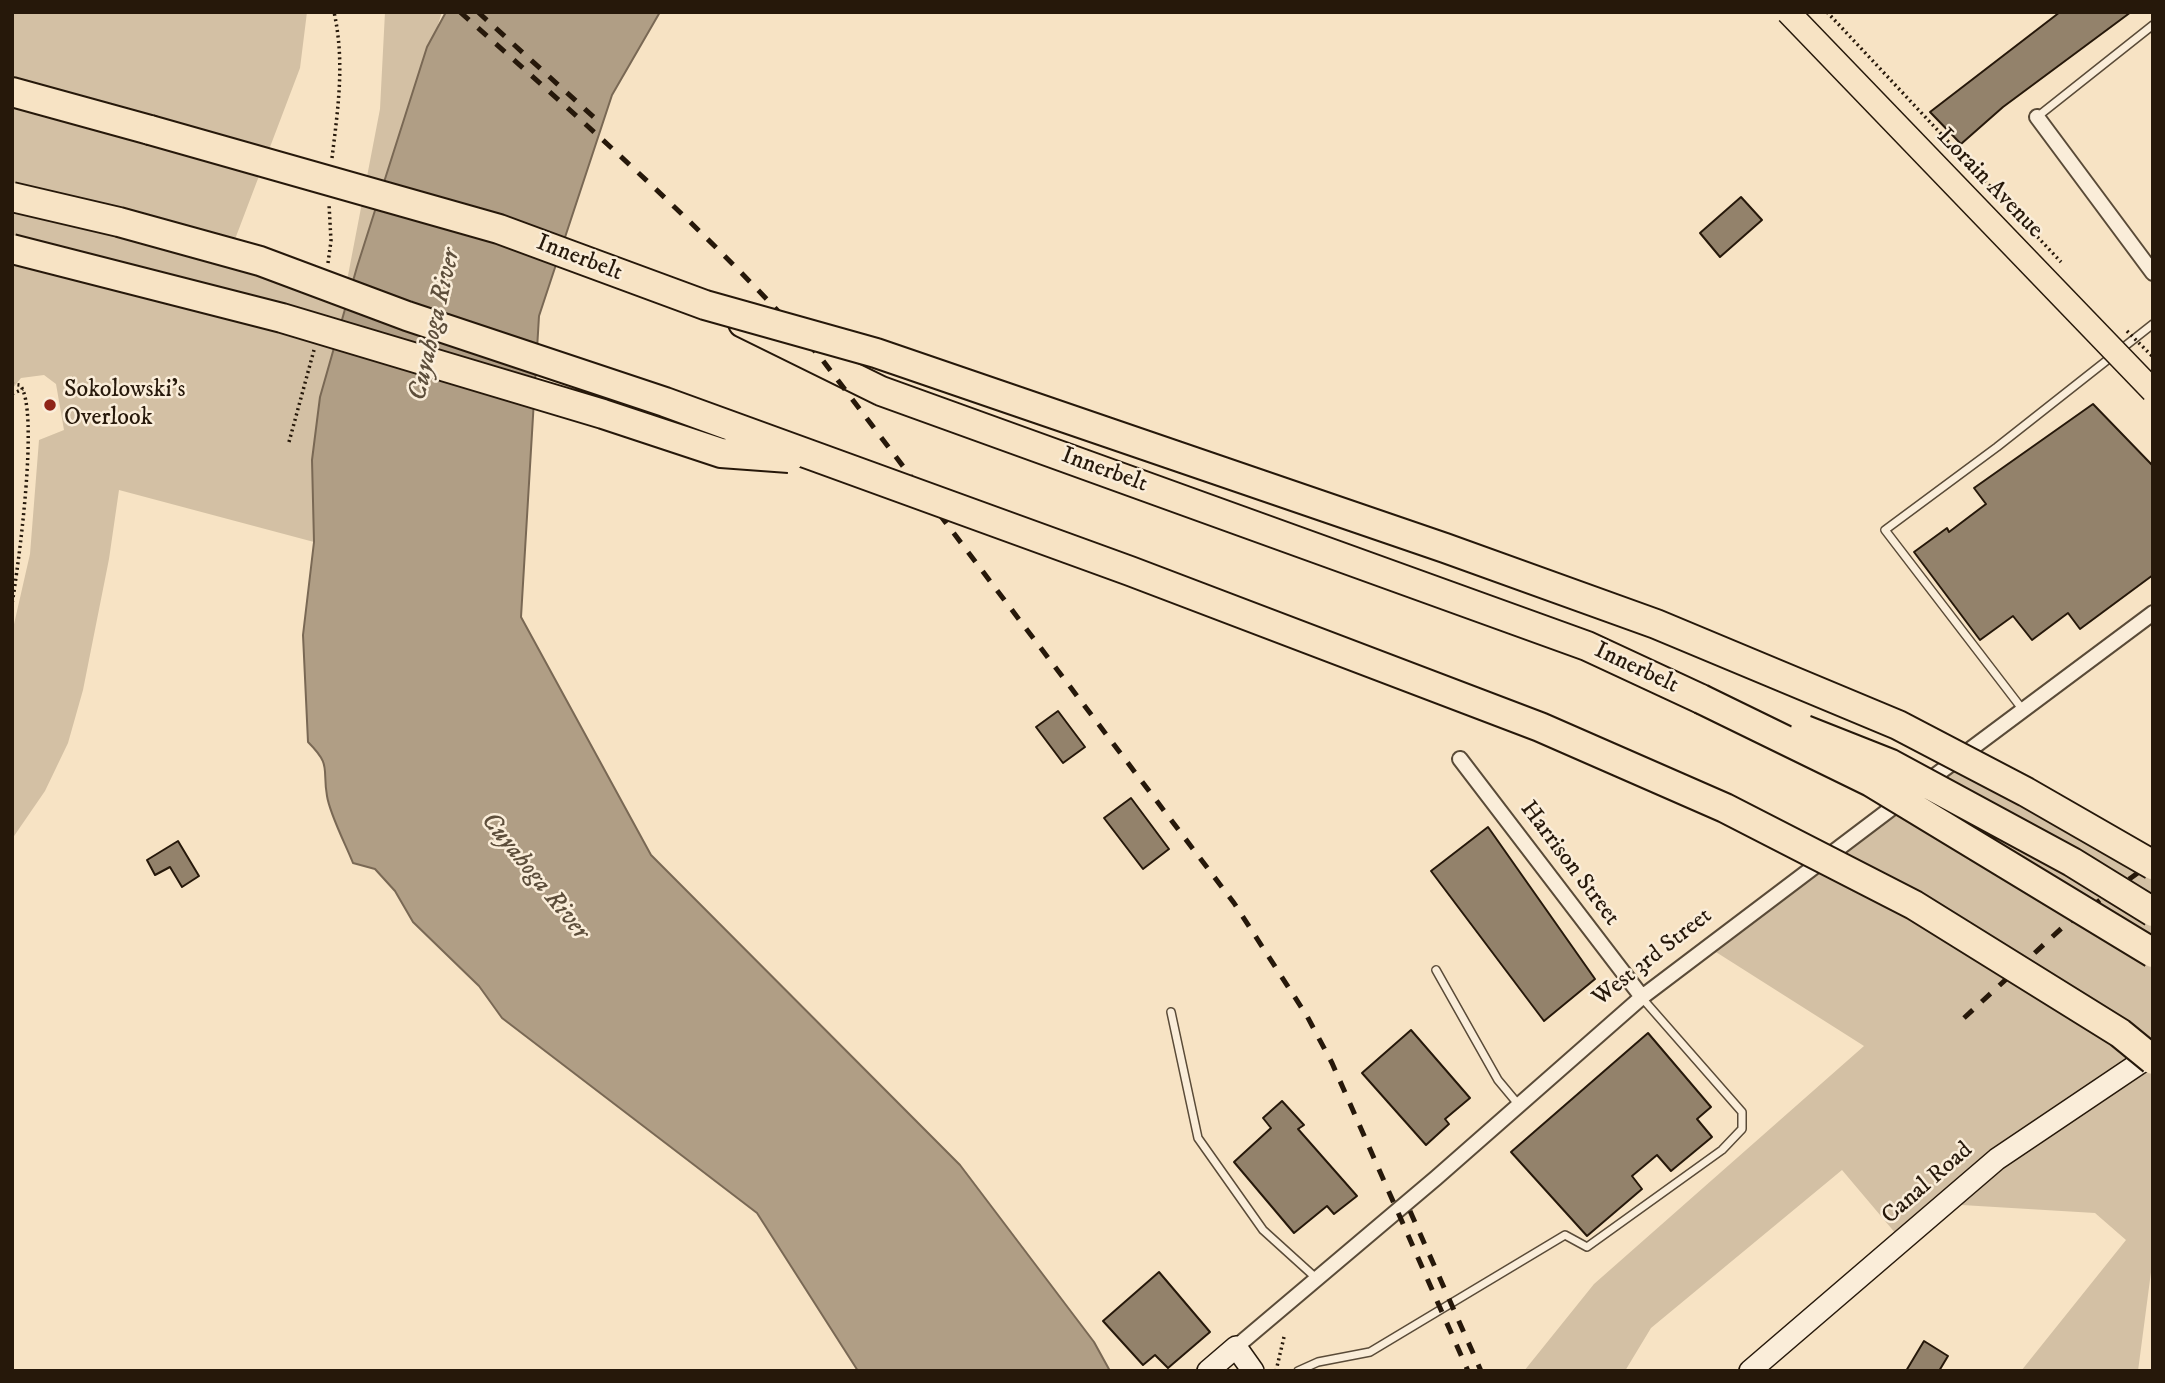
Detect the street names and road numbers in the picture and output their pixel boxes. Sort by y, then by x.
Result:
street label: Lorain Avenue [1930,123,2048,245]
street label: Innerbelt [532,229,626,289]
street label: Innerbelt [1057,442,1151,500]
street label: Innerbelt [1589,637,1683,701]
street label: Harrison Street [1513,796,1625,932]
street label: West 3rd Street [1588,903,1718,1013]
street label: Canal Road [1877,1137,1979,1231]

